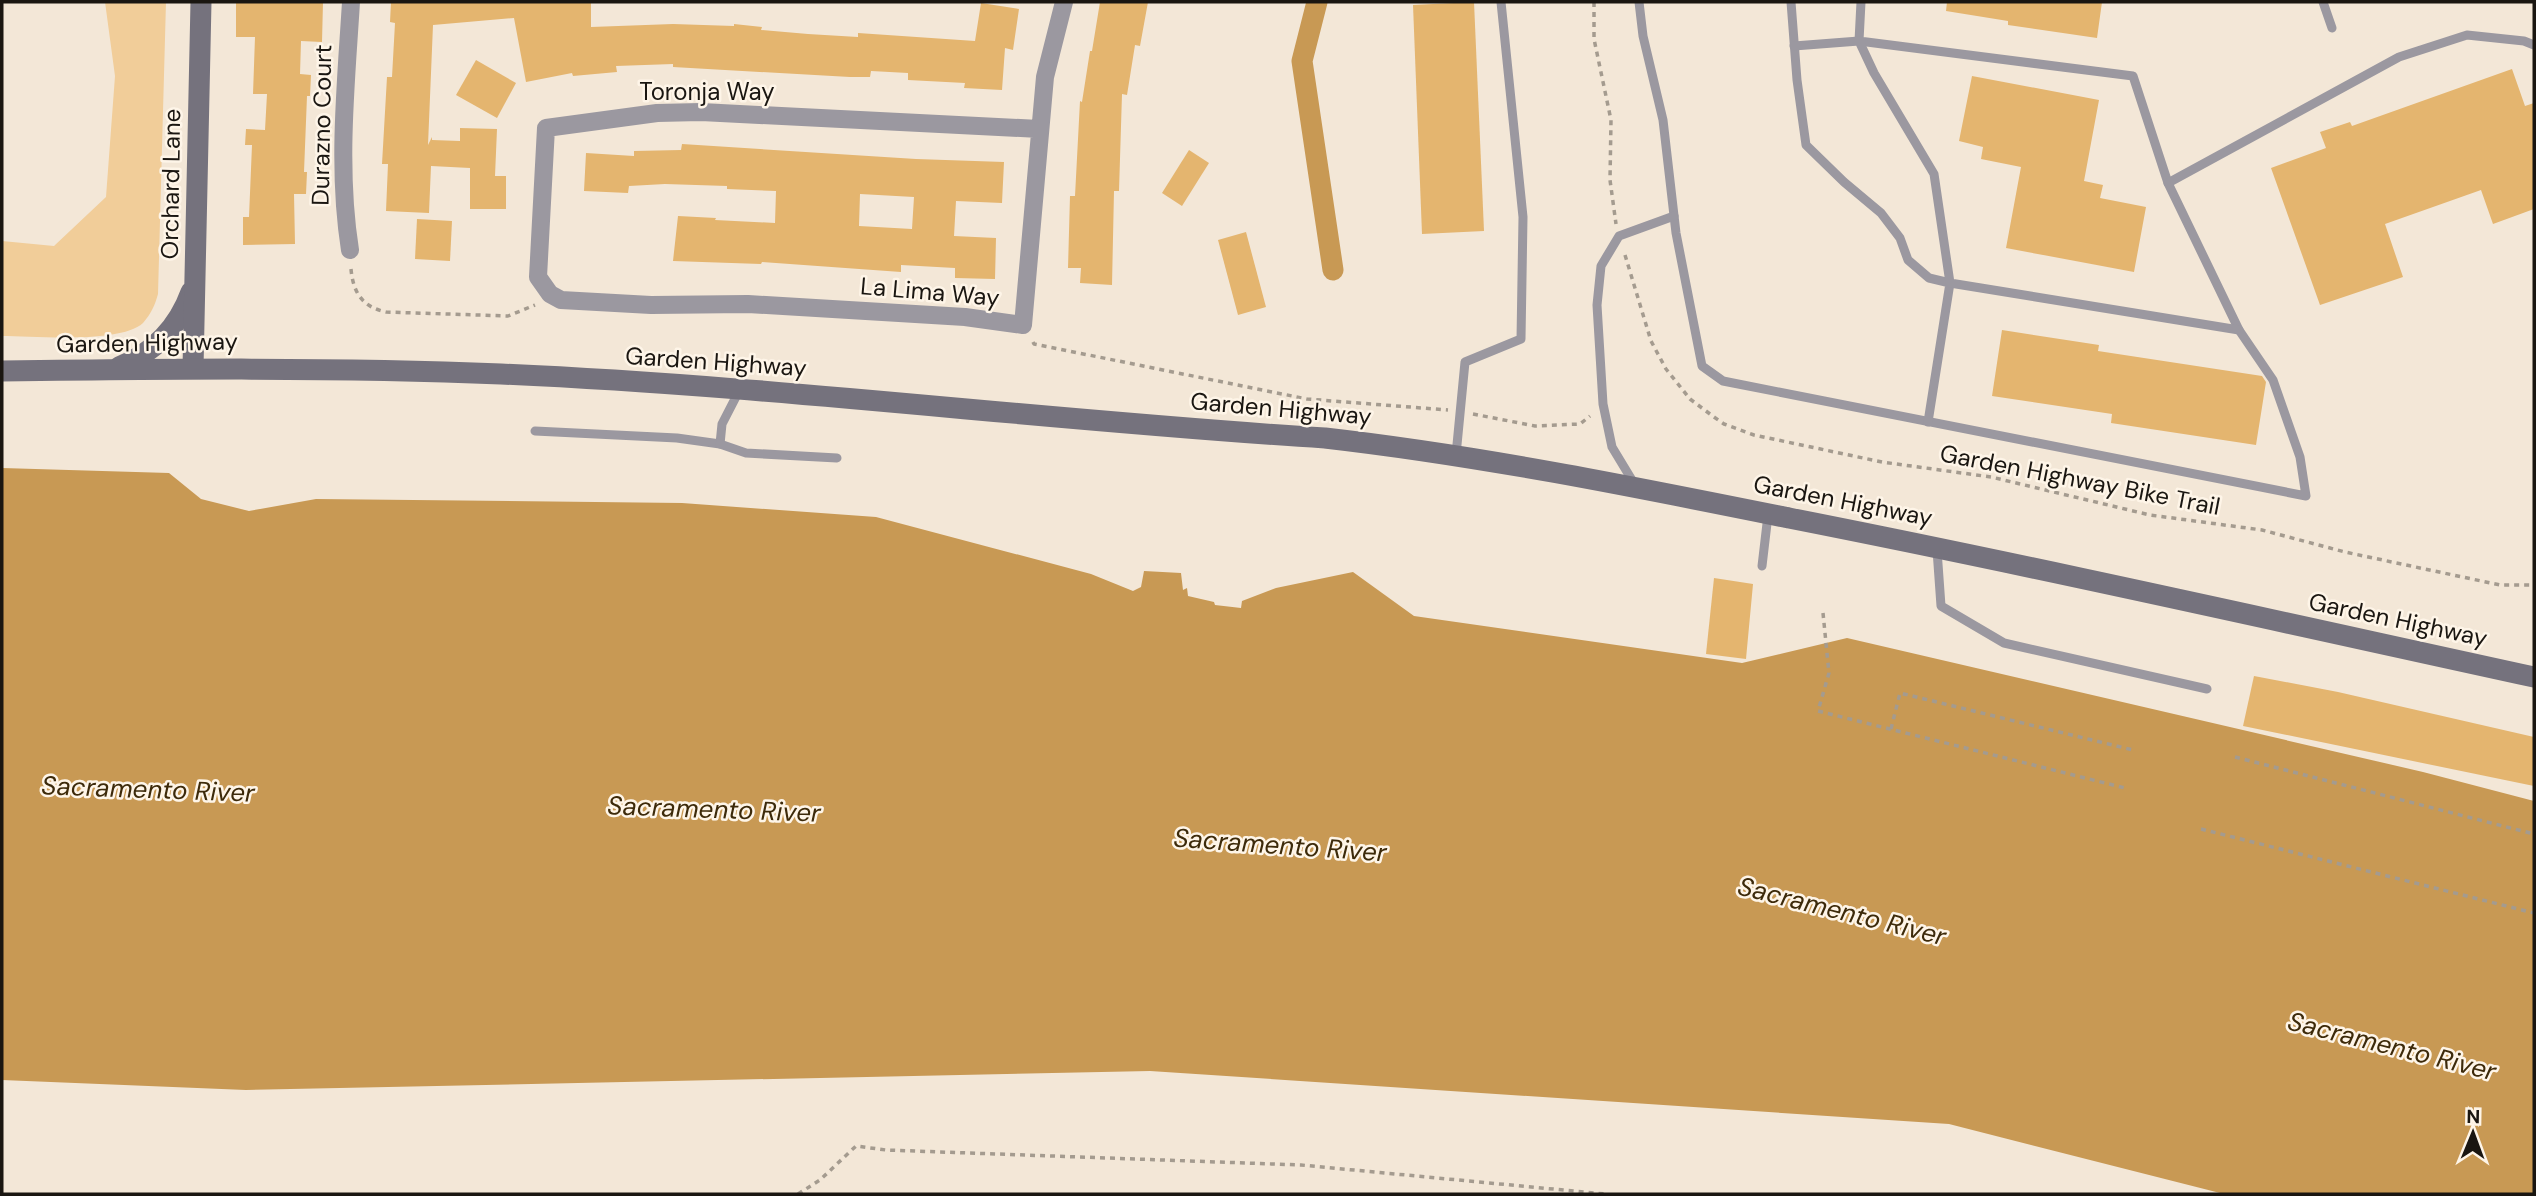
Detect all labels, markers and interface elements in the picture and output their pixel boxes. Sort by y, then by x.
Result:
street label: Durazno Court [305,44,338,206]
street label: Toronja Way [639,76,775,107]
street label: Orchard Lane [154,108,187,260]
street label: La Lima Way [859,270,1001,313]
street label: Garden Highway [56,325,238,360]
street label: Garden Highway [624,340,808,383]
street label: Garden Highway [1189,385,1373,432]
street label: Garden Highway Bike Trail [1937,437,2223,522]
street label: Garden Highway [1751,468,1935,533]
street label: Garden Highway [2306,585,2490,654]
water label: Sacramento River [41,768,257,810]
water label: Sacramento River [607,788,823,830]
water label: Sacramento River [1172,821,1389,869]
water label: Sacramento River [1734,869,1951,954]
water label: Sacramento River [2284,1004,2501,1089]
north arrow [2438,1098,2508,1168]
text: N [2466,1104,2480,1129]

